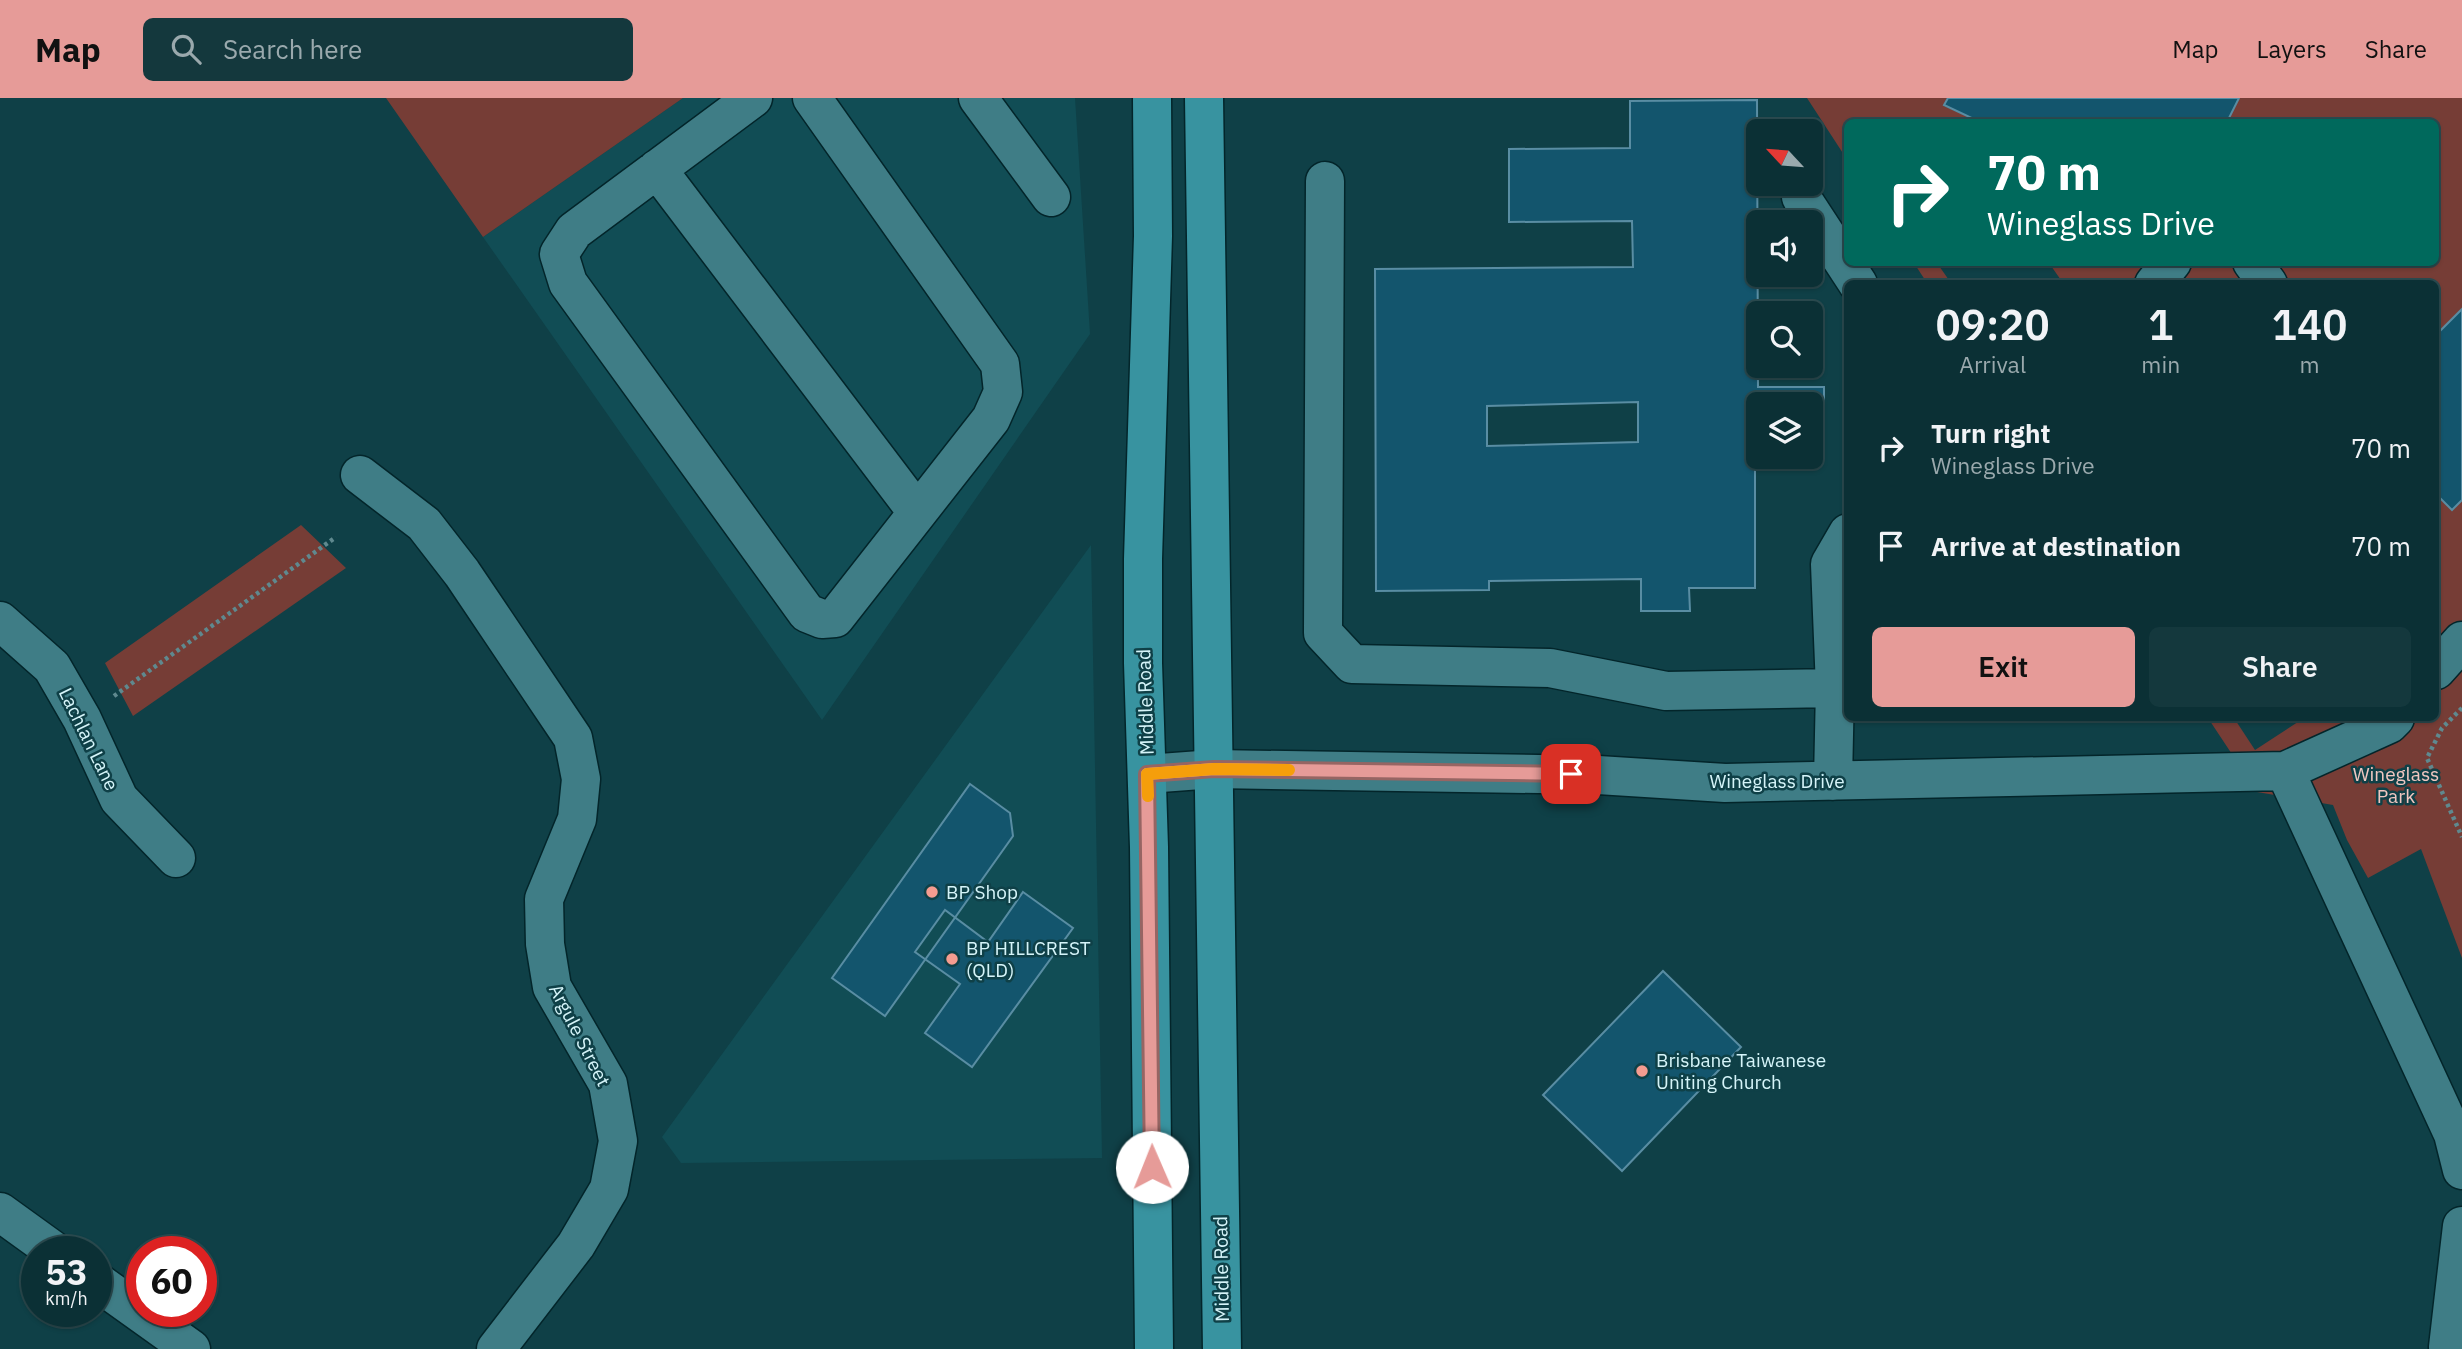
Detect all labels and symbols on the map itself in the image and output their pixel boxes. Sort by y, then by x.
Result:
north arrow [1746,119,1824,196]
street label: Middle Road [1131,649,1159,755]
street label: Lachlan Lane [54,684,124,794]
pin [1541,744,1601,804]
park label: Wineglass Park [2353,762,2439,808]
street label: Wineglass Drive [1709,769,1845,793]
place label: BP Shop [946,880,1018,904]
marker: BP Shop [924,884,940,900]
place label: BP HILLCREST (QLD) [966,936,1091,982]
marker: BP HILLCREST (QLD) [944,951,960,967]
street label: Argule Street [544,980,616,1090]
place label: Brisbane Taiwanese Uniting Church [1656,1048,1826,1094]
marker: Brisbane Taiwanese Uniting Church [1634,1063,1650,1079]
position arrow [1115,1130,1189,1204]
street label: Middle Road [1208,1216,1234,1322]
speed limit sign: 60 [126,1236,217,1327]

